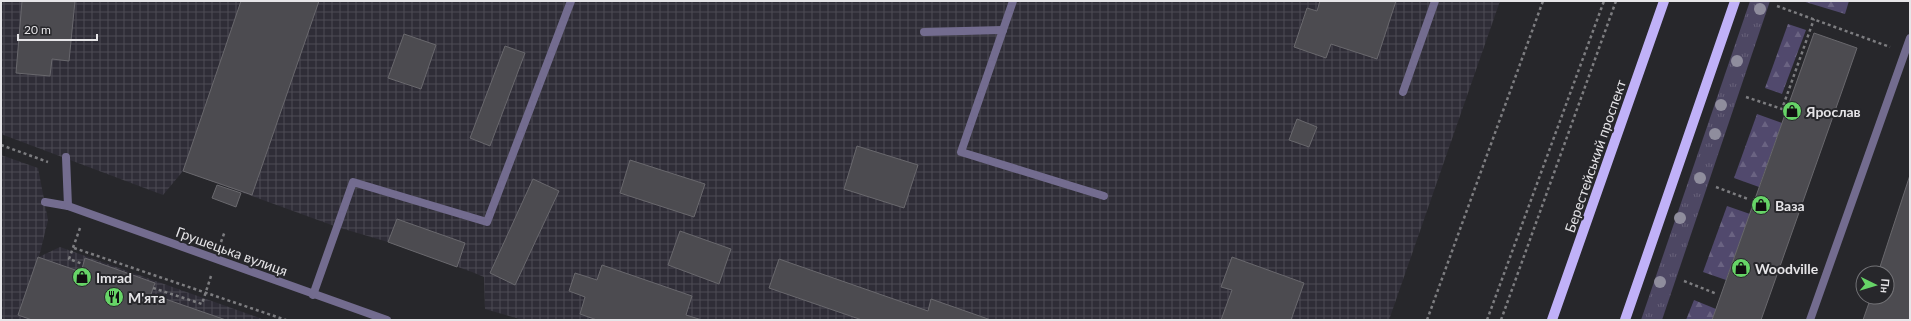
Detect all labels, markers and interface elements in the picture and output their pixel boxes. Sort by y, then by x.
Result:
scale bar [18,16,97,42]
text: 20 m [24,22,51,37]
street label: Берестейський проспект [1561,77,1629,235]
shop icon: Ярослав [1781,100,1803,122]
place label: Ярослав [1805,103,1861,120]
shop icon: Ваза [1750,194,1772,216]
place label: Ваза [1775,197,1805,214]
street label: Грушецька вулиця [174,223,290,279]
shop icon: Woodville [1730,257,1752,279]
place label: Woodville [1755,260,1819,277]
north arrow [1855,265,1895,305]
shop icon: Imrad [71,266,93,288]
place label: Imrad [96,269,132,286]
text: Пн [1878,278,1893,294]
restaurant icon: М'ята [103,286,125,308]
place label: М'ята [128,289,165,306]

